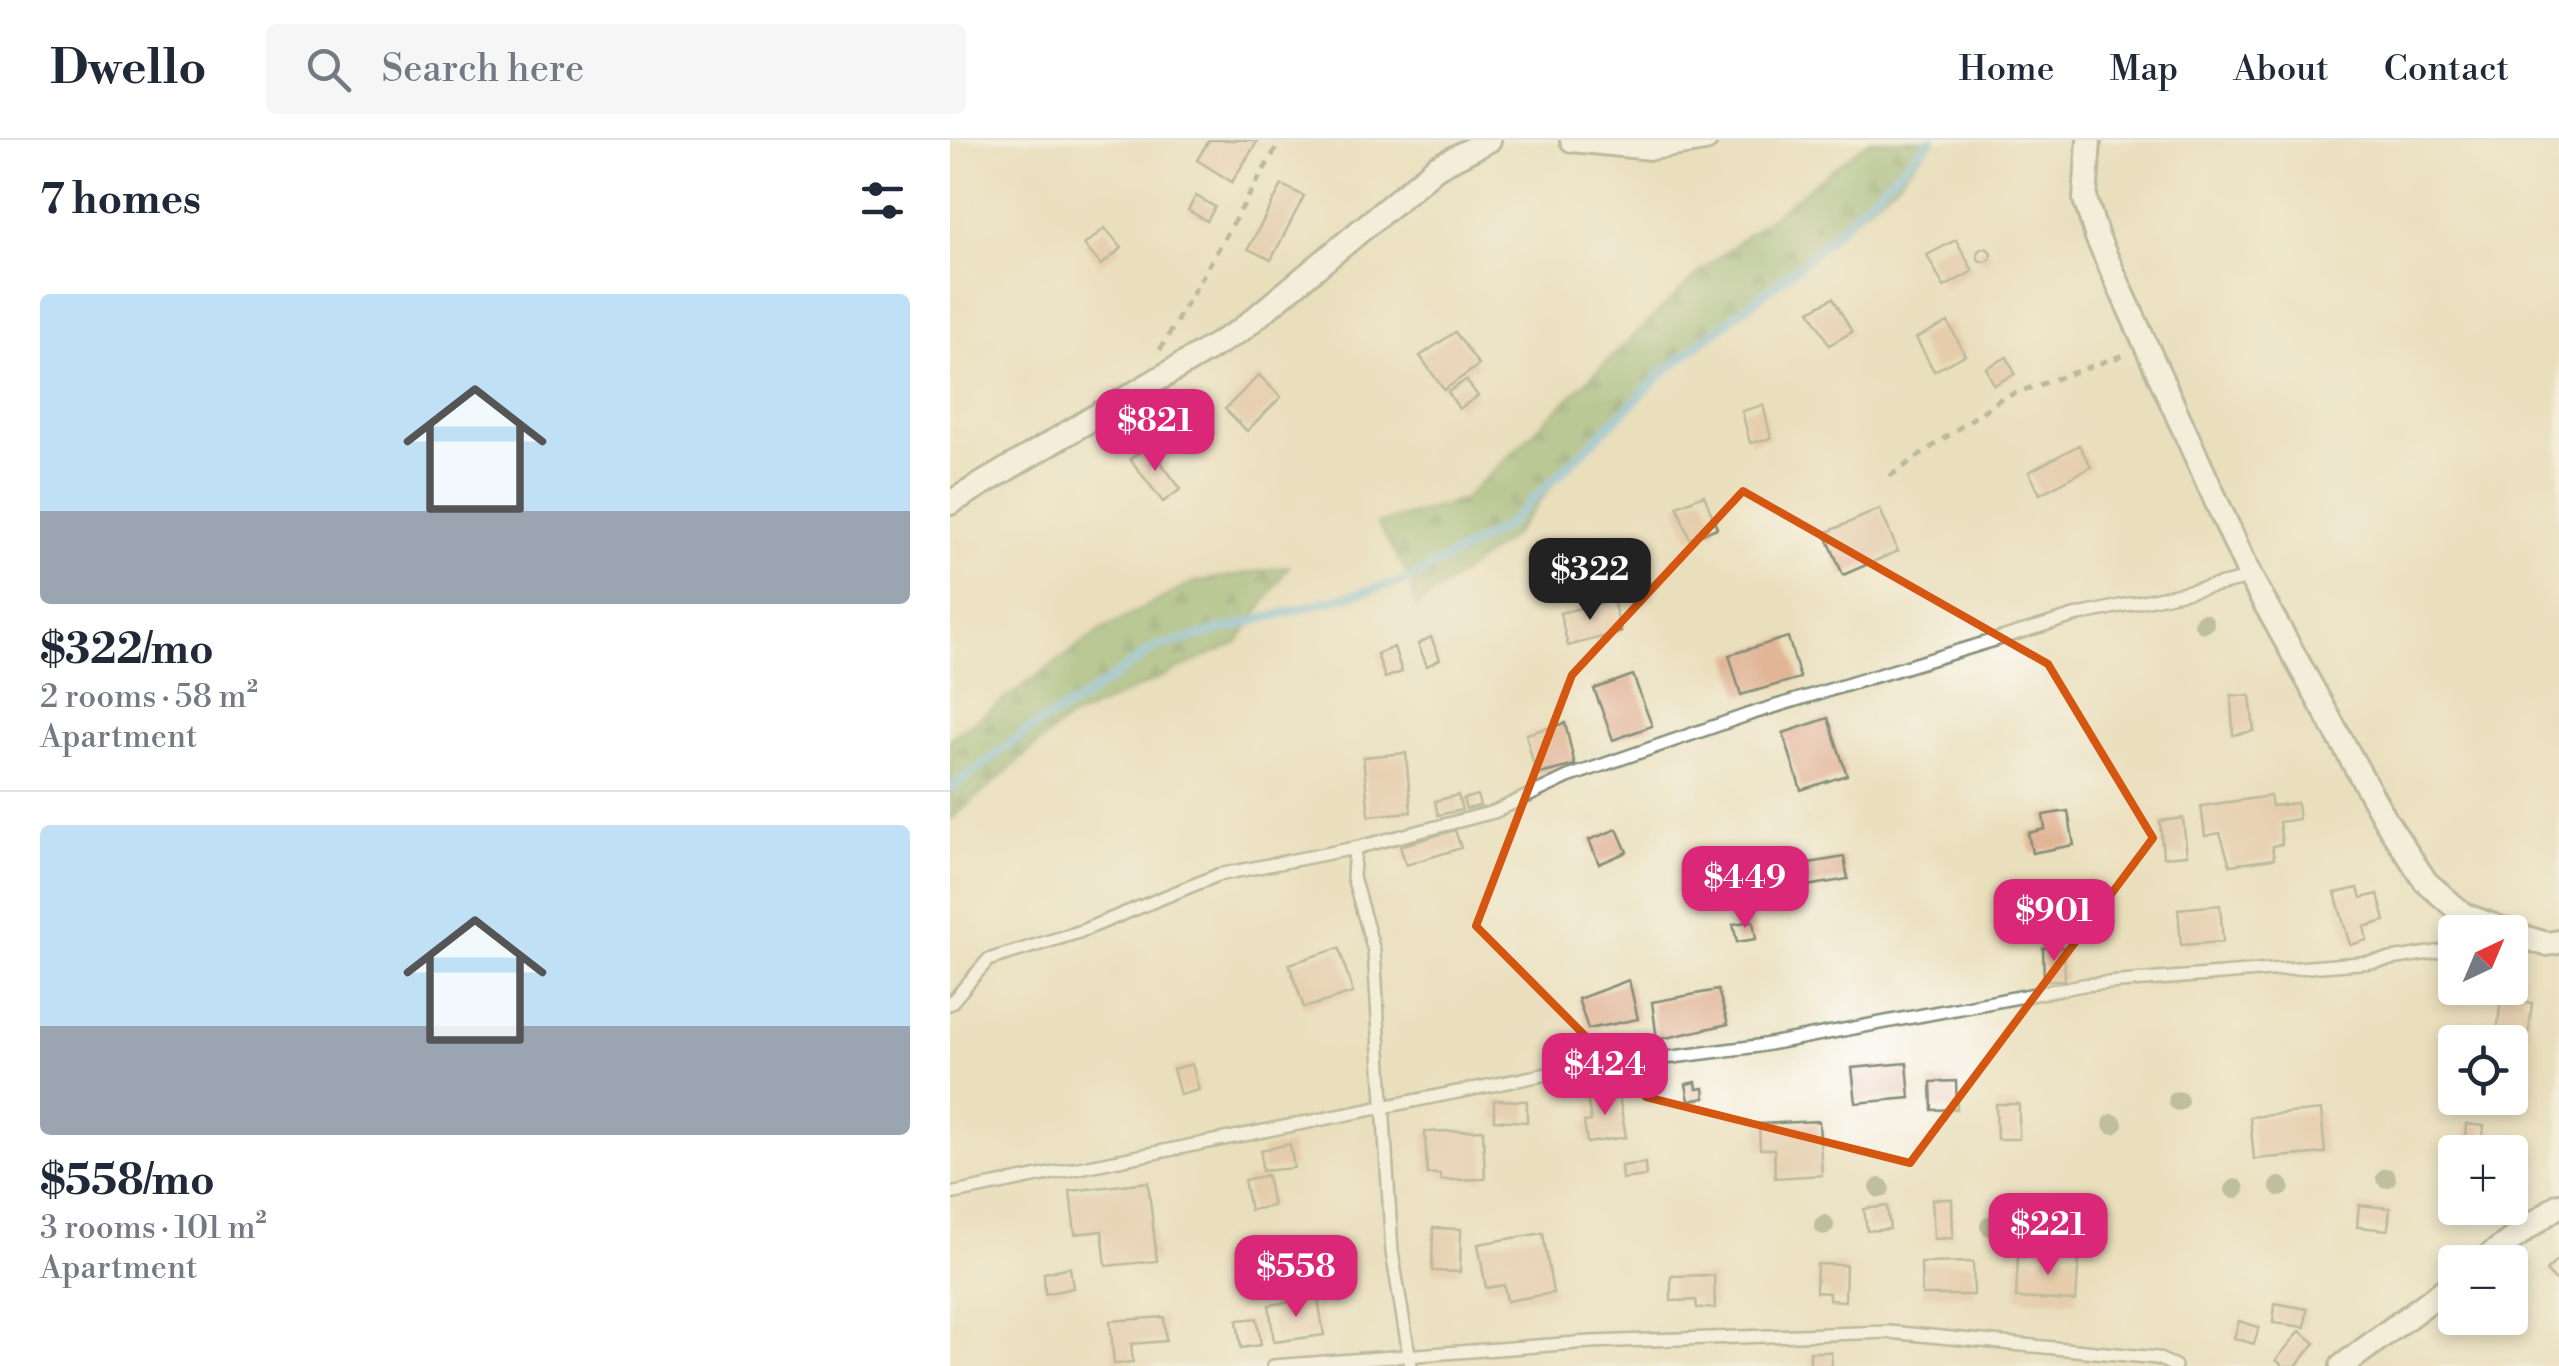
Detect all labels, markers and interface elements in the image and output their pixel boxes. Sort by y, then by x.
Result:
search box [266,24,966,114]
text: Dwello [50,39,206,99]
icon: search [301,42,356,97]
text: Search here [381,46,584,93]
text: Home [1958,48,2054,91]
text: Map [2109,48,2178,91]
text: About [2233,48,2329,91]
text: Contact [2384,48,2509,91]
icon: filters [855,173,910,228]
text: 7 homes [40,174,201,227]
icon: home [385,359,565,539]
pin: $821 [1096,389,1214,474]
text: $821 [1117,401,1193,441]
pin: $322 [1531,538,1649,623]
text: $322 [1551,550,1629,590]
text: $322/mo [40,624,214,677]
text: 2 rooms · 58 m² [40,677,258,717]
text: Apartment [40,717,197,757]
pin: $449 [1686,846,1804,931]
text: $449 [1704,858,1786,898]
pin: $901 [1995,879,2113,964]
icon: home [385,890,565,1070]
text: $901 [2016,891,2092,931]
north arrow [2438,915,2528,1005]
map controls [2438,915,2528,1335]
button: locate [2438,1025,2528,1115]
pin: $424 [1546,1033,1664,1118]
text: $424 [1564,1045,1646,1085]
button: + [2438,1135,2528,1225]
text: $558/mo [40,1155,215,1208]
pin: $221 [1989,1193,2107,1278]
text: $221 [2011,1205,2085,1245]
text: 3 rooms · 101 m² [40,1208,267,1248]
pin: $558 [1237,1235,1355,1320]
button: − [2438,1245,2528,1335]
text: $558 [1256,1247,1336,1287]
text: Apartment [40,1248,197,1288]

